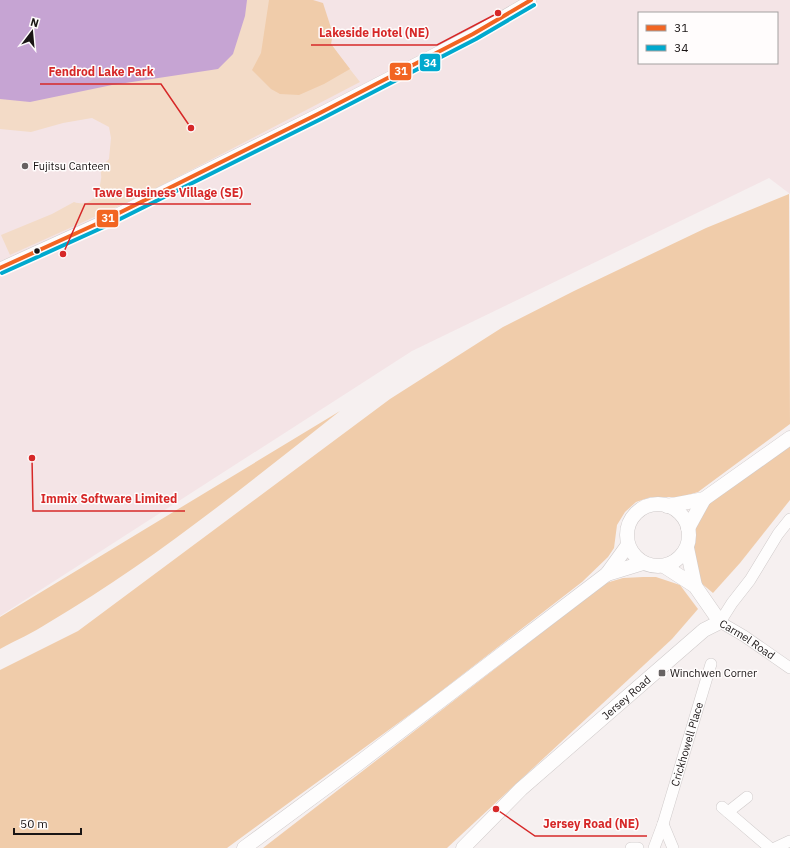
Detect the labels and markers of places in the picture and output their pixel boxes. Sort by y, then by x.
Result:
callout: Lakeside Hotel (NE) [311,21,437,45]
callout: Fendrod Lake Park [40,60,161,84]
place label: Fujitsu Canteen [33,159,110,173]
marker: Fujitsu Canteen [20,161,30,171]
callout: Tawe Business Village (SE) [85,180,251,204]
unlabelled marker [32,246,42,256]
callout: Immix Software Limited [33,487,185,511]
place label: Winchwen Corner [670,666,757,680]
marker: Winchwen Corner [657,668,667,678]
callout: Jersey Road (NE) [535,812,647,836]

